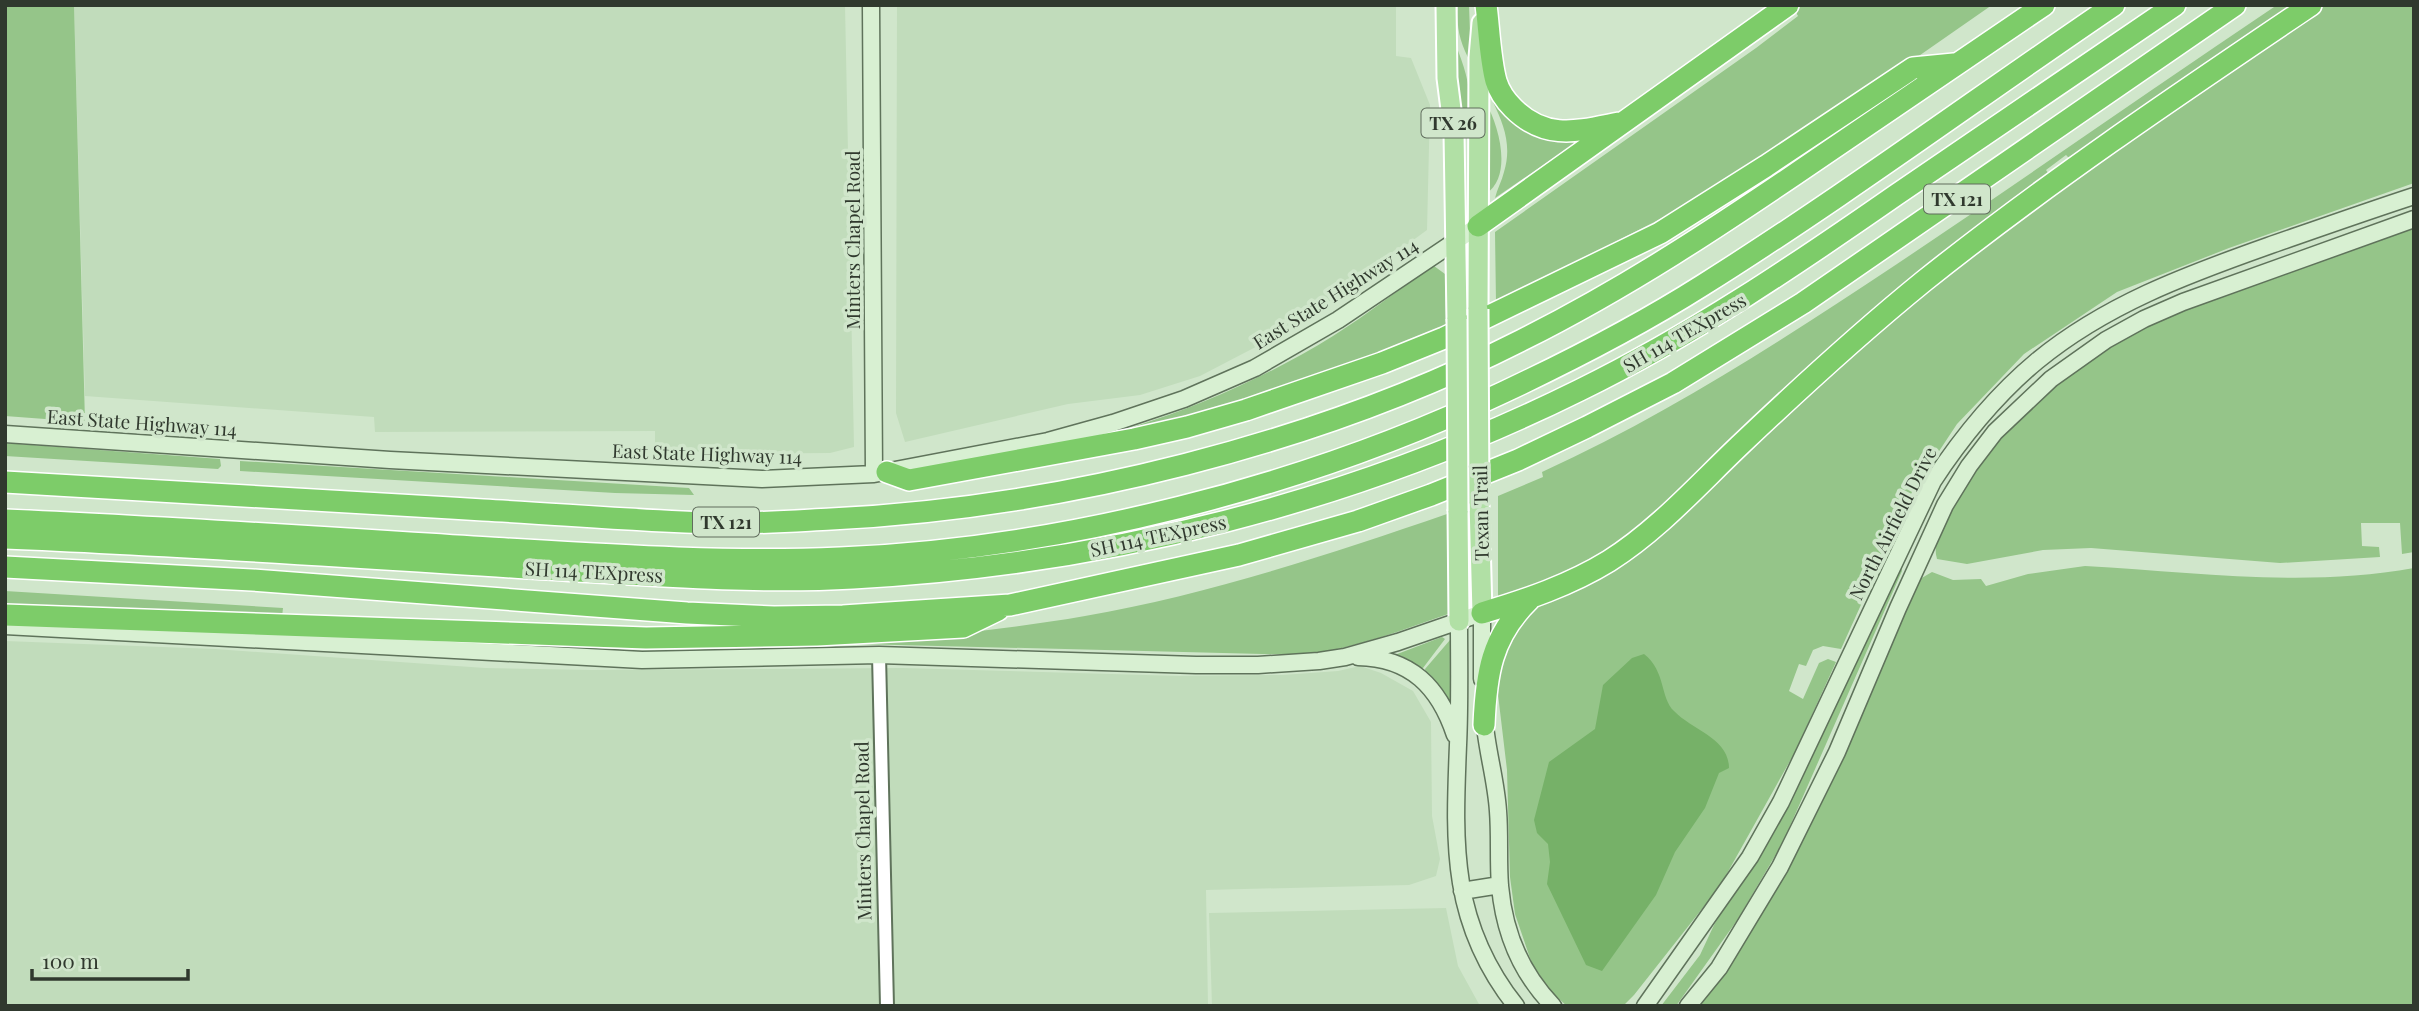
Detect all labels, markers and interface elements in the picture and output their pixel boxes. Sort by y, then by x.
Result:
road number: TX 26 [1422,109,1484,138]
street label: Minters Chapel Road [839,150,865,330]
road number: TX 121 [1924,184,1990,214]
street label: East State Highway 114 [1247,232,1423,354]
street label: SH 114 TEXpress [1618,286,1750,378]
street label: East State Highway 114 [46,402,238,442]
street label: East State Highway 114 [611,437,803,469]
street label: North Airfield Drive [1842,442,1942,604]
street label: Texan Trail [1466,464,1494,561]
road number: TX 121 [693,508,759,536]
street label: SH 114 TEXpress [1088,508,1228,562]
street label: SH 114 TEXpress [524,554,664,588]
street label: Minters Chapel Road [847,741,877,921]
scale bar [32,937,187,981]
text: 100 m [42,946,99,974]

